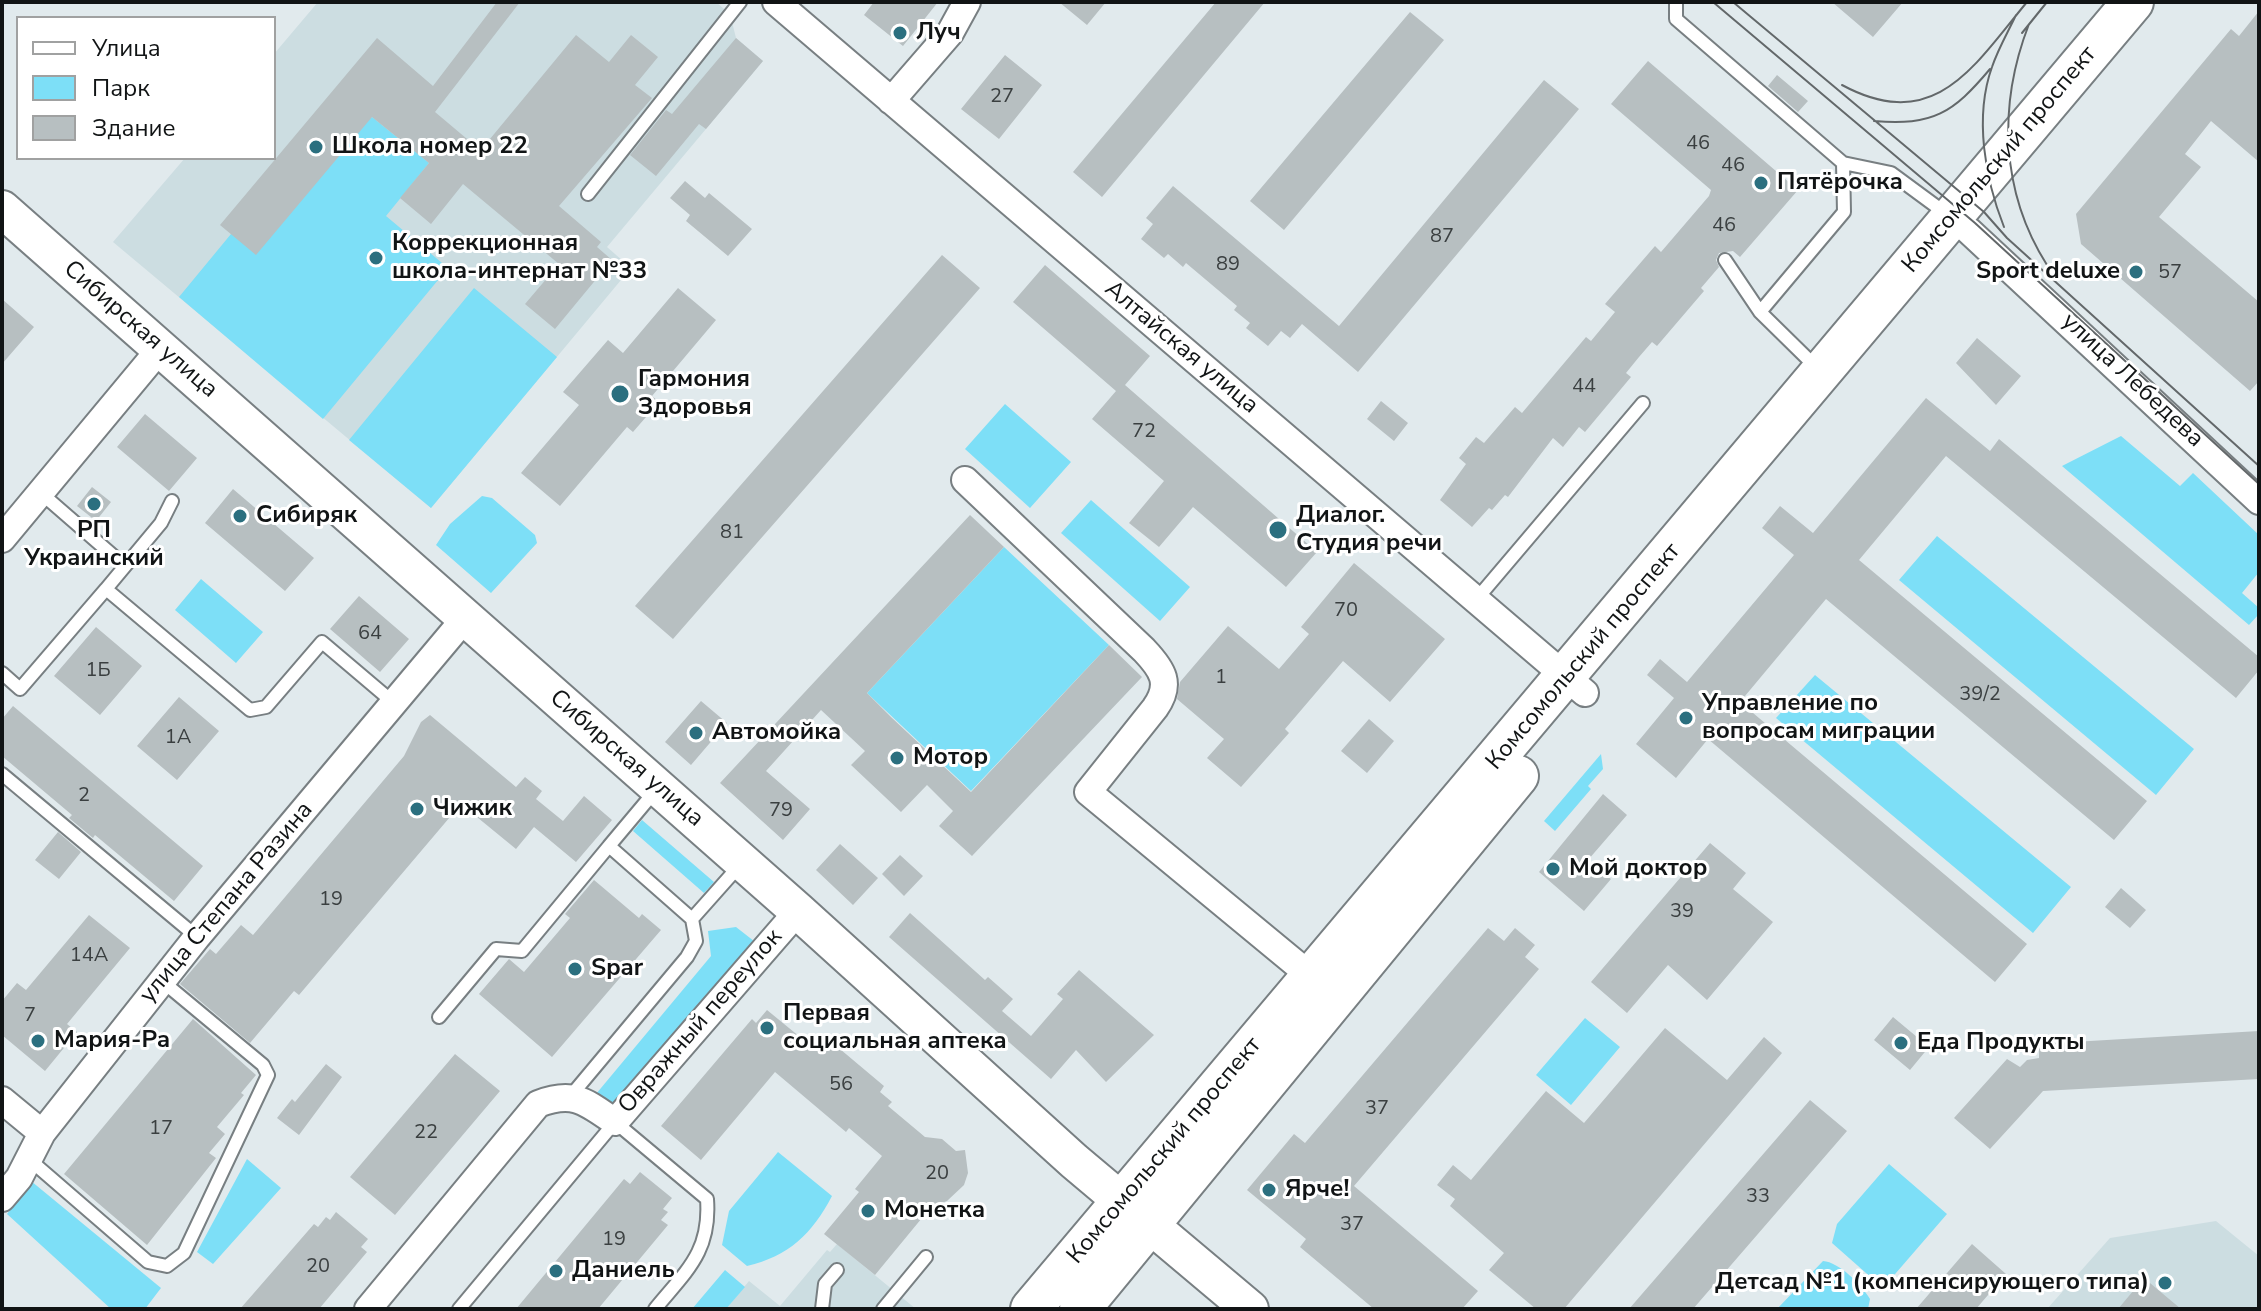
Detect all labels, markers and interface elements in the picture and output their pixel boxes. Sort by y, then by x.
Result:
legend [16,16,276,160]
place label: Луч [916,19,961,47]
marker: Луч [891,24,909,42]
text: Улица [92,32,161,64]
street label: Комсомольский проспект [1897,41,2103,279]
text: Парк [92,72,150,104]
house number: 27 [990,85,1014,109]
text: Здание [92,112,176,144]
house number: 46 [1686,132,1710,156]
place label: Школа номер 22 [332,133,528,161]
marker: Школа номер 22 [307,138,325,156]
house number: 46 [1721,154,1745,178]
place label: Пятёрочка [1777,169,1903,197]
marker: Пятёрочка [1752,174,1770,192]
house number: 46 [1712,214,1736,238]
house number: 87 [1430,225,1454,249]
place label: Коррекционная школа-интернат №33 [392,230,647,286]
marker: Коррекционная школа-интернат №33 [367,249,385,267]
house number: 89 [1216,253,1240,277]
street label: Сибирская улица [57,255,223,405]
place label: Sport deluxe [1976,258,2120,286]
house number: 57 [2158,261,2182,285]
marker: Sport deluxe [2127,263,2145,281]
street label: Алтайская улица [1098,275,1264,421]
street label: улица Лебедева [2055,308,2209,454]
place label: Гармония Здоровья [638,366,752,422]
house number: 44 [1572,375,1596,399]
marker: Гармония Здоровья [609,383,631,405]
house number: 72 [1132,420,1156,444]
marker: РП Украинский [85,495,103,513]
place label: Сибиряк [256,502,357,530]
place label: Диалог. Студия речи [1296,502,1442,558]
marker: Сибиряк [231,507,249,525]
place label: РП Украинский [24,517,164,573]
marker: Диалог. Студия речи [1267,519,1289,541]
house number: 81 [720,521,744,545]
street label: Комсомольский проспект [1481,538,1687,776]
house number: 70 [1334,599,1358,623]
house number: 64 [358,622,382,646]
house number: 1Б [85,659,111,683]
house number: 1 [1215,666,1227,690]
house number: 39/2 [1959,683,2001,707]
street label: Сибирская улица [543,684,709,834]
place label: Управление по вопросам миграции [1702,690,1935,746]
marker: Управление по вопросам миграции [1677,709,1695,727]
place label: Автомойка [712,719,841,747]
marker: Автомойка [687,724,705,742]
house number: 1А [165,726,191,750]
place label: Мотор [913,744,988,772]
marker: Мотор [888,749,906,767]
house number: 2 [78,784,90,808]
place label: Чижик [433,795,512,823]
street label: улица Степана Разина [134,797,320,1009]
house number: 79 [769,799,793,823]
marker: Чижик [408,800,426,818]
place label: Мой доктор [1569,855,1708,883]
marker: Мой доктор [1544,860,1562,878]
house number: 19 [319,888,343,912]
house number: 39 [1670,900,1694,924]
street label: Овражный переулок [613,924,789,1120]
house number: 14А [70,944,108,968]
place label: Spar [591,955,643,983]
marker: Spar [566,960,584,978]
place label: Первая социальная аптека [783,1000,1007,1056]
house number: 7 [24,1004,36,1028]
marker: Первая социальная аптека [758,1019,776,1037]
place label: Мария-Ра [54,1027,170,1055]
place label: Еда Продукты [1917,1029,2085,1057]
marker: Мария-Ра [29,1032,47,1050]
street label: Комсомольский проспект [1062,1032,1268,1270]
marker: Еда Продукты [1892,1034,1910,1052]
house number: 56 [829,1073,853,1097]
house number: 37 [1365,1097,1389,1121]
house number: 17 [149,1117,173,1141]
house number: 22 [414,1121,438,1145]
house number: 20 [925,1162,949,1186]
place label: Ярче! [1285,1176,1349,1204]
marker: Ярче! [1260,1181,1278,1199]
house number: 33 [1746,1185,1770,1209]
place label: Монетка [884,1197,985,1225]
marker: Монетка [859,1202,877,1220]
house number: 37 [1340,1213,1364,1237]
house number: 19 [602,1228,626,1252]
house number: 20 [306,1255,330,1279]
place label: Даниель [572,1257,675,1285]
marker: Даниель [547,1262,565,1280]
place label: Детсад №1 (компенсирующего типа) [1715,1269,2149,1297]
marker: Детсад №1 (компенсирующего типа) [2156,1274,2174,1292]

